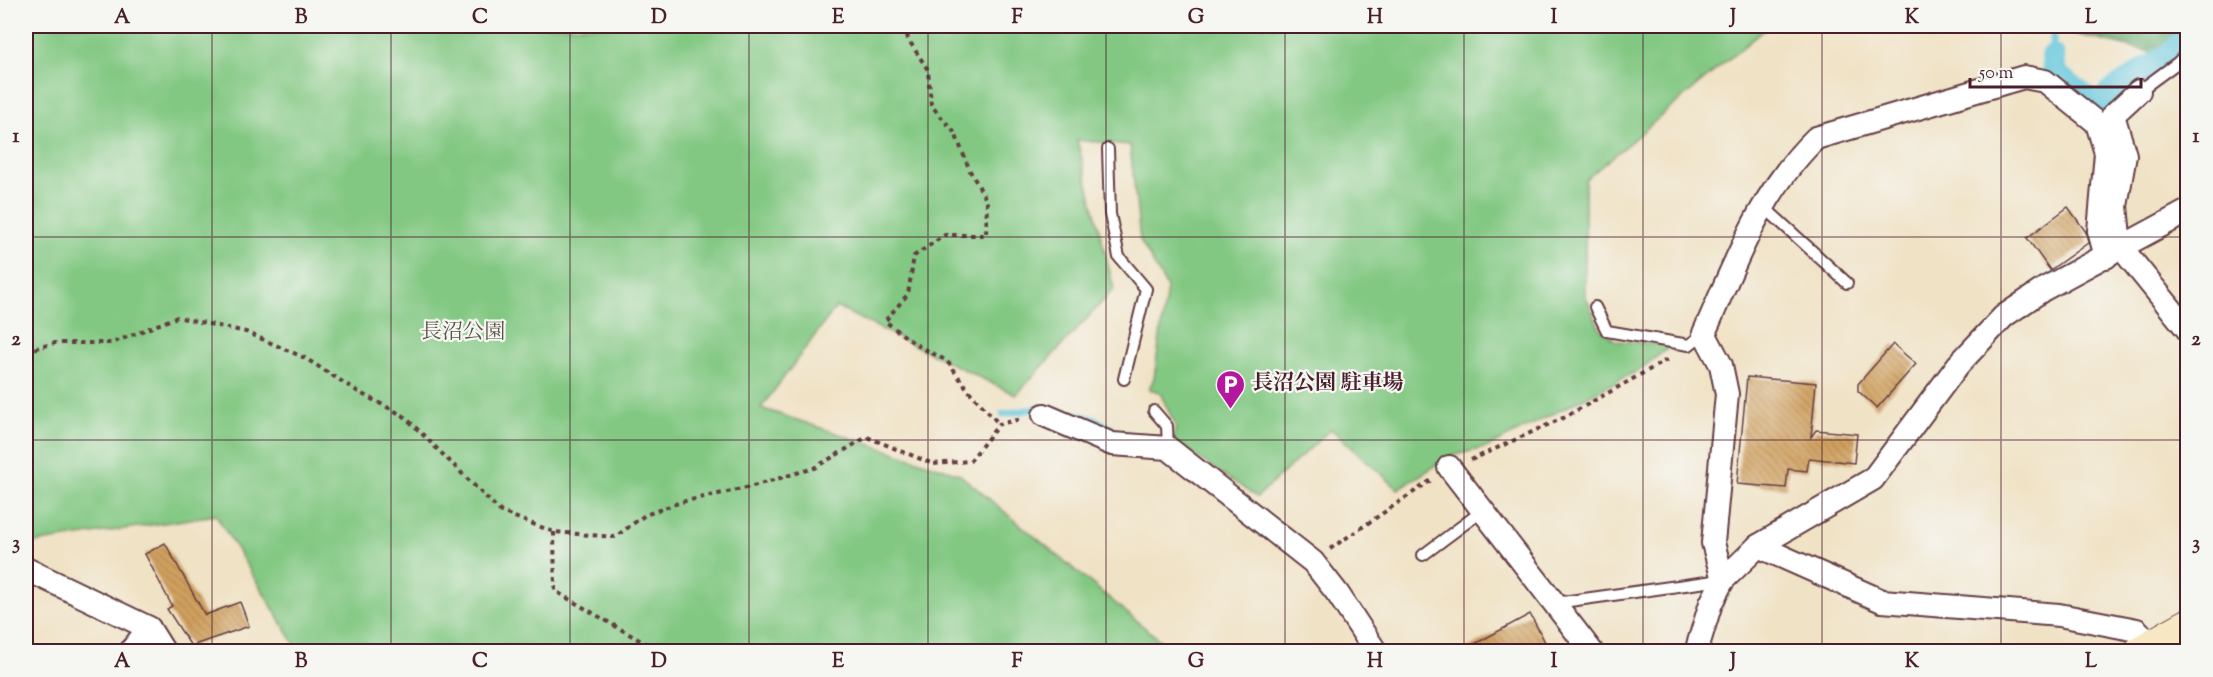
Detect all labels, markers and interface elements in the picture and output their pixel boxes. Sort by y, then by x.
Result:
text: A [114,4,131,33]
text: B [295,4,308,33]
text: C [472,4,488,33]
text: D [651,4,667,33]
text: E [832,4,845,33]
text: F [1011,4,1023,33]
text: G [1188,4,1205,33]
text: H [1367,4,1383,33]
text: I [1551,4,1558,33]
text: J [1728,4,1736,33]
text: K [1905,4,1920,33]
text: L [2085,4,2098,33]
scale bar [1970,51,2141,89]
text: 50 m [1978,61,2014,87]
text: 1 [13,123,20,152]
text: 1 [2193,123,2200,152]
park label: 長沼公園 [421,318,505,348]
text: 2 [11,326,21,355]
text: 2 [2191,326,2201,355]
parking icon: 長沼公園 駐車場 [1215,368,1247,410]
place label: 長沼公園 駐車場 [1252,369,1403,399]
text: 3 [12,530,20,559]
text: 3 [2192,530,2200,559]
text: A [114,648,131,677]
text: B [295,648,308,677]
text: C [472,648,488,677]
text: D [651,648,667,677]
text: E [832,648,845,677]
text: F [1011,648,1023,677]
text: G [1188,648,1205,677]
text: H [1367,648,1383,677]
text: I [1551,648,1558,677]
text: J [1728,648,1736,677]
text: K [1905,648,1920,677]
text: L [2085,648,2098,677]

